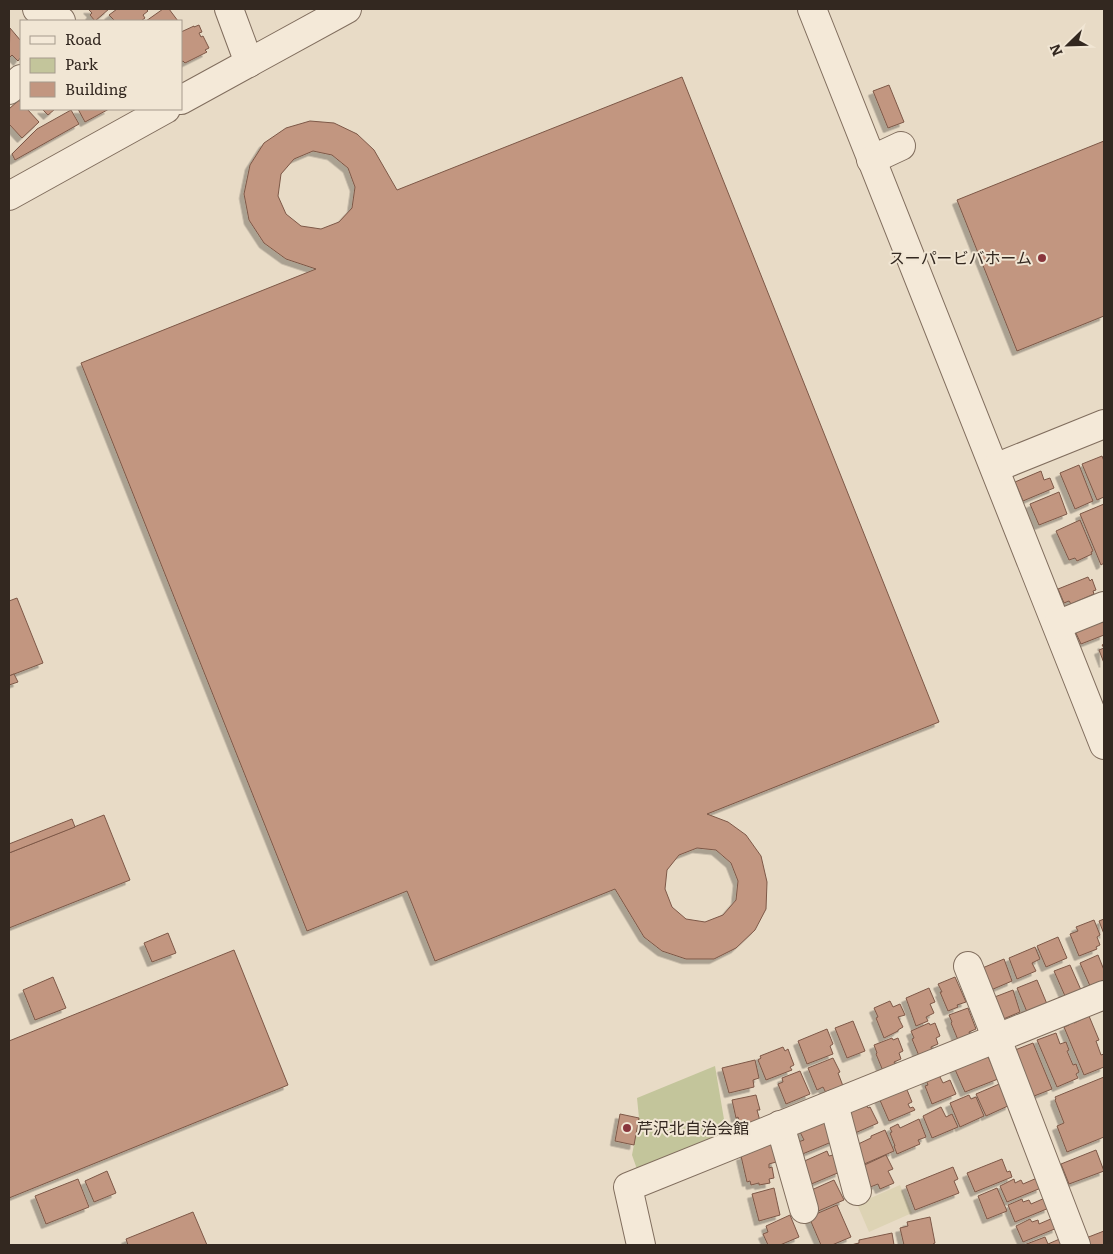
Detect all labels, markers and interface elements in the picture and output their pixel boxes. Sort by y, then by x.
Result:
legend [20,20,182,110]
north arrow [1043,20,1093,70]
text: Road [65,27,101,50]
text: N [1044,41,1067,60]
text: Park [65,52,99,75]
text: Building [65,77,127,100]
place label: スーパービバホーム [889,245,1032,269]
marker: スーパービバホーム [1036,252,1048,264]
place label: 芹沢北自治会館 [637,1115,749,1139]
marker: 芹沢北自治会館 [621,1122,633,1134]

